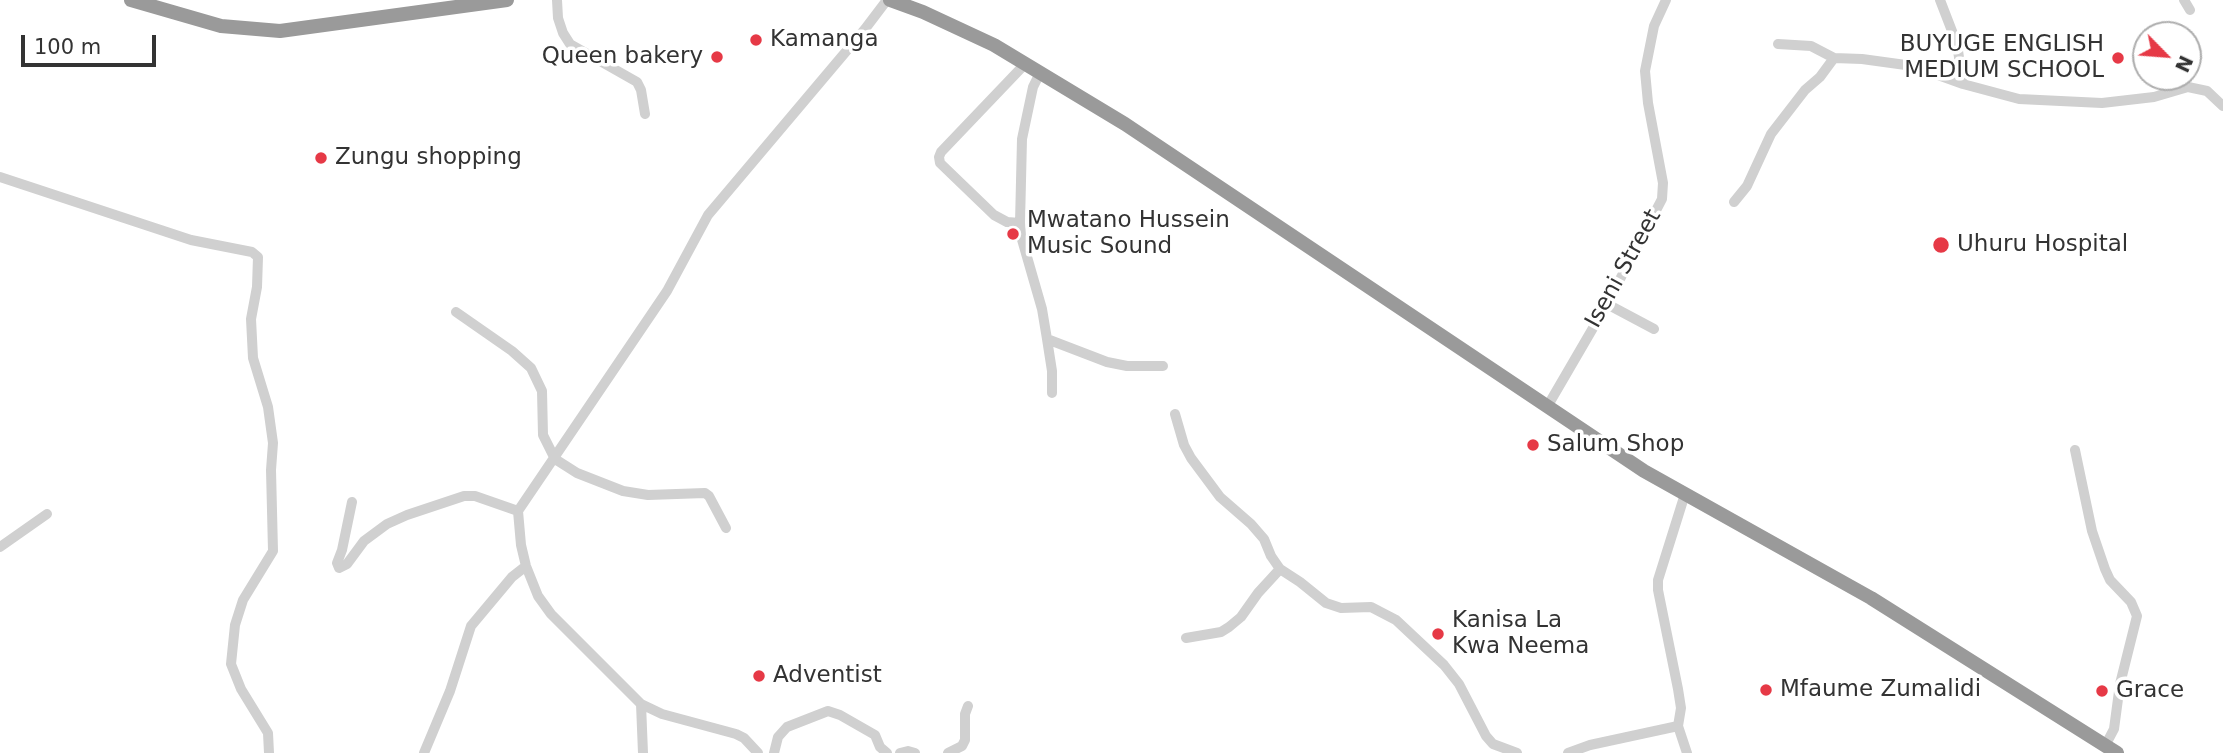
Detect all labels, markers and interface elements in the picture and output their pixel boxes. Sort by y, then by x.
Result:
scale bar [24,21,159,65]
north arrow [2132,21,2202,91]
place label: Kamanga [770,26,879,54]
place label: BUYUGE ENGLISH MEDIUM SCHOOL [1900,31,2104,85]
marker: Kamanga [748,32,764,48]
text: 100 m [34,35,101,59]
place label: Queen bakery [542,43,703,71]
marker: Queen bakery [709,49,725,65]
marker: BUYUGE ENGLISH MEDIUM SCHOOL [2110,50,2126,66]
text: N [2171,52,2198,76]
place label: Zungu shopping [335,144,522,172]
marker: Zungu shopping [313,150,329,166]
street label: Iseni Street [1580,205,1668,333]
place label: Mwatano Hussein Music Sound [1027,207,1230,261]
marker: Mwatano Hussein Music Sound [1005,226,1021,242]
place label: Uhuru Hospital [1957,231,2128,259]
marker: Uhuru Hospital [1931,235,1951,255]
place label: Salum Shop [1547,431,1684,459]
marker: Salum Shop [1525,437,1541,453]
place label: Kanisa La Kwa Neema [1452,607,1589,661]
marker: Kanisa La Kwa Neema [1430,626,1446,642]
place label: Adventist [773,662,882,690]
marker: Adventist [751,668,767,684]
place label: Mfaume Zumalidi [1780,676,1981,704]
place label: Grace [2116,677,2184,705]
marker: Mfaume Zumalidi [1758,682,1774,698]
marker: Grace [2094,683,2110,699]

